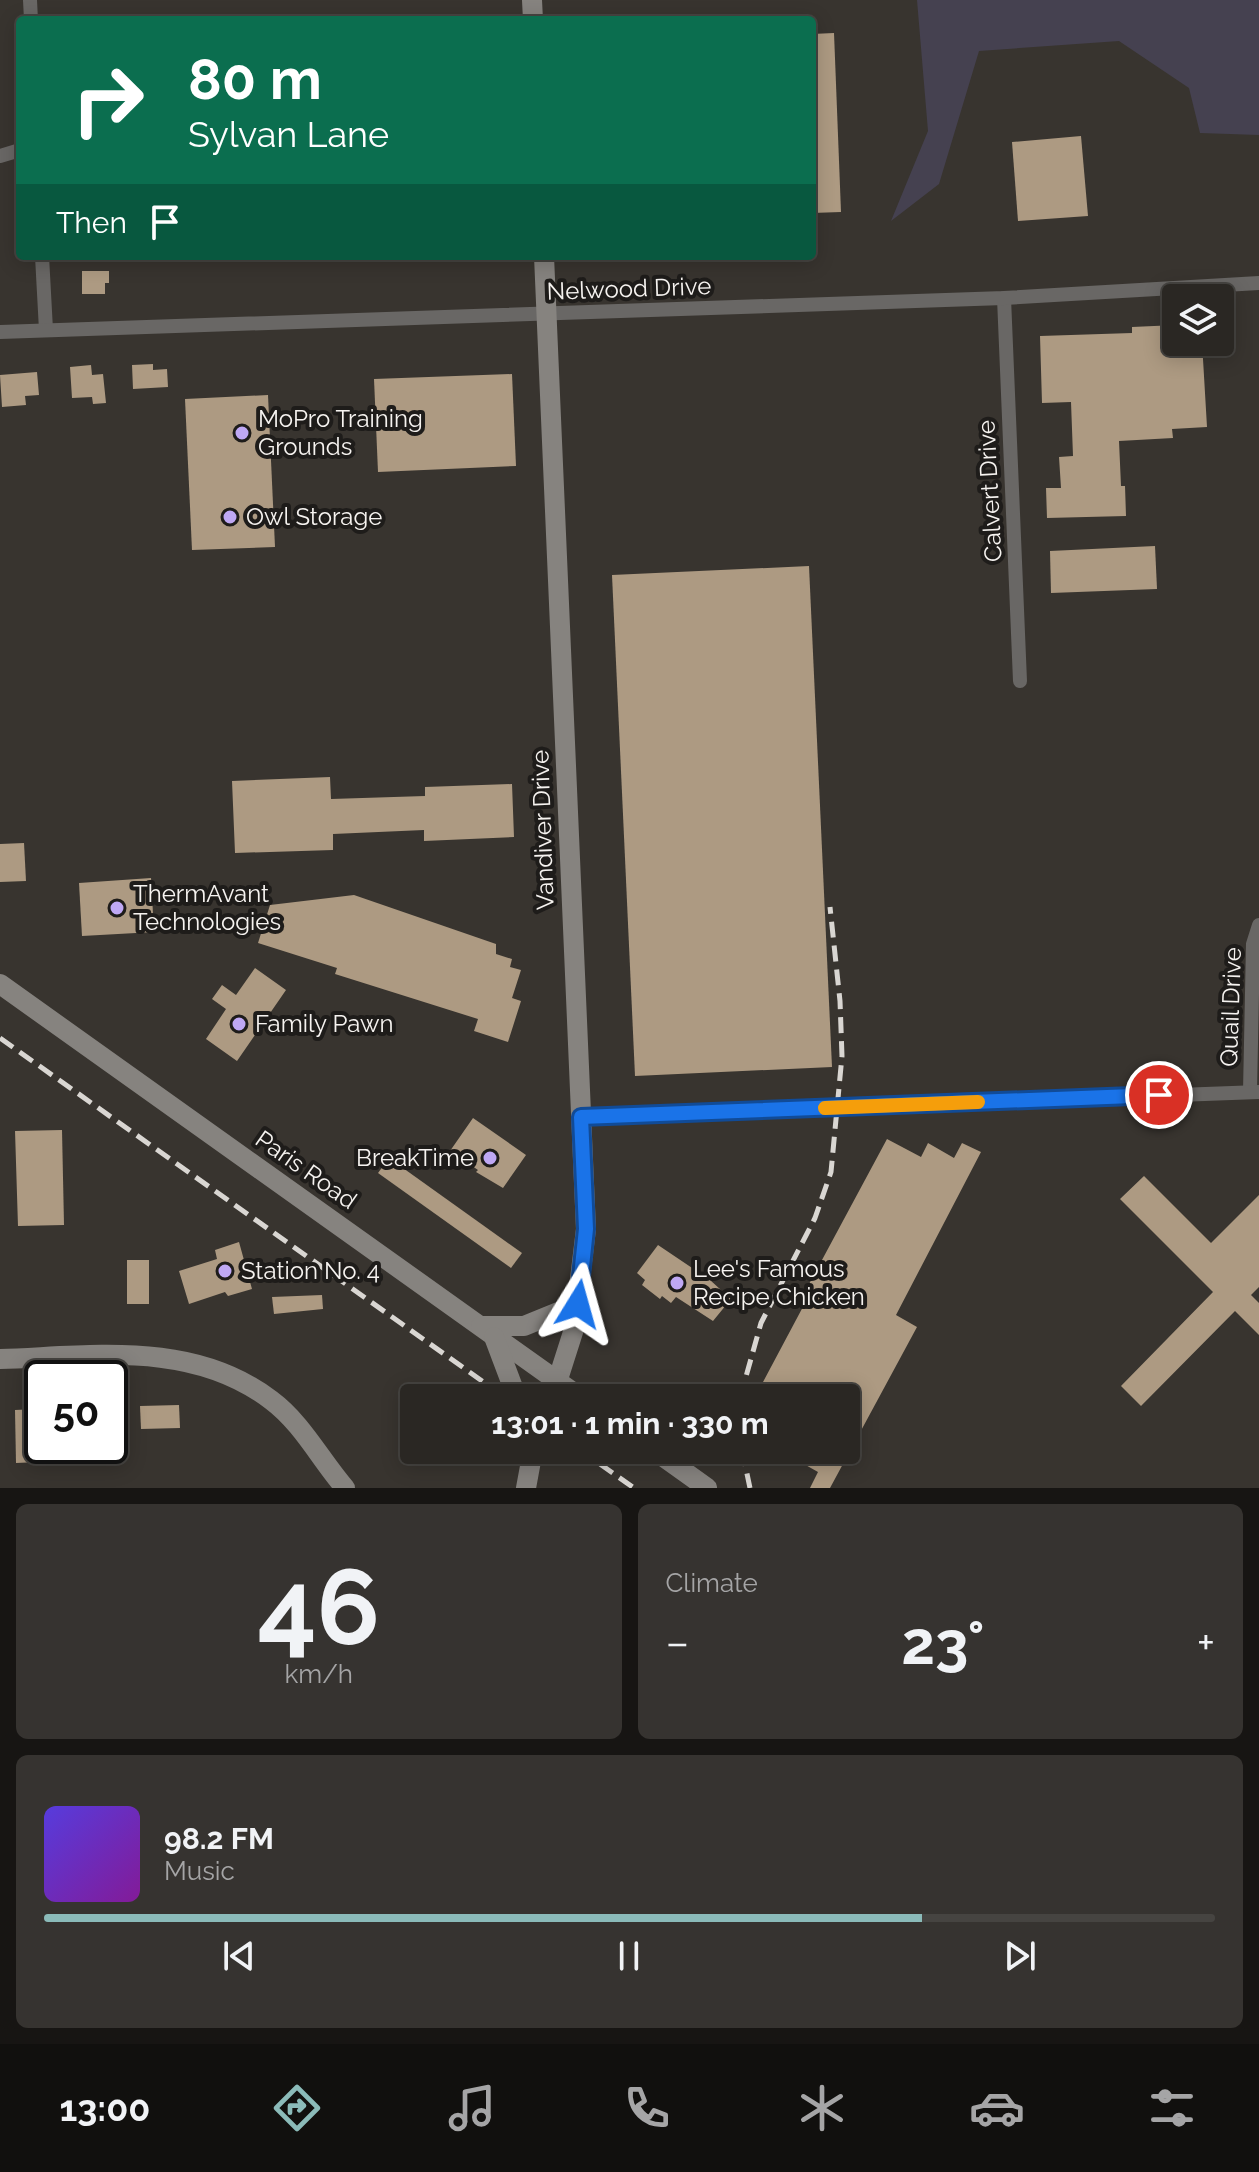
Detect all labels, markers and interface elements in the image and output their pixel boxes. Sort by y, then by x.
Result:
text: 80 m [188,46,322,112]
icon: right [56,48,160,152]
text: Sylvan Lane [188,113,389,155]
icon: arrive [143,200,187,244]
text: Then [56,205,127,240]
street label: Nelwood Drive [546,271,712,306]
map controls [1162,284,1234,356]
button: layers [1162,284,1234,356]
place label: MoPro Training Grounds [258,404,423,461]
street label: Calvert Drive [971,419,1008,563]
marker: MoPro Training Grounds [233,424,251,442]
place label: Owl Storage [246,502,382,531]
marker: Owl Storage [221,508,239,526]
street label: Vandiver Drive [525,750,560,910]
place label: ThermAvant Technologies [133,879,281,936]
marker: ThermAvant Technologies [108,899,126,917]
street label: Quail Drive [1214,947,1247,1067]
place label: Family Pawn [255,1009,394,1038]
marker: Family Pawn [230,1015,248,1033]
pin [1125,1061,1193,1129]
icon: arrive [1137,1073,1181,1117]
street label: Paris Road [250,1124,362,1215]
place label: BreakTime [356,1143,474,1172]
marker: BreakTime [481,1149,499,1167]
place label: Lee's Famous Recipe Chicken [693,1254,865,1311]
place label: Station No. 4 [241,1256,380,1285]
marker: Station No. 4 [216,1262,234,1280]
position arrow [536,1262,620,1346]
marker: Lee's Famous Recipe Chicken [668,1274,686,1292]
speed limit sign: 50 [24,1360,128,1464]
text: 13:01 · 1 min · 330 m [491,1406,769,1441]
text: 46 [257,1546,380,1668]
text: Climate [666,1568,758,1598]
text: 23° [901,1608,985,1678]
text: − [666,1617,689,1668]
text: + [1197,1617,1215,1668]
text: km/h [284,1659,353,1689]
text: 98.2 FM [164,1821,274,1856]
text: Music [164,1856,235,1886]
icon: previous [217,1934,261,1978]
icon: pause [607,1934,651,1978]
icon: next [998,1934,1042,1978]
icon: directions [269,2080,325,2136]
icon: music [444,2080,500,2136]
icon: phone [619,2080,675,2136]
icon: climate [794,2080,850,2136]
icon: car [969,2080,1025,2136]
icon: filters [1144,2080,1200,2136]
text: 13:00 [59,2087,150,2129]

